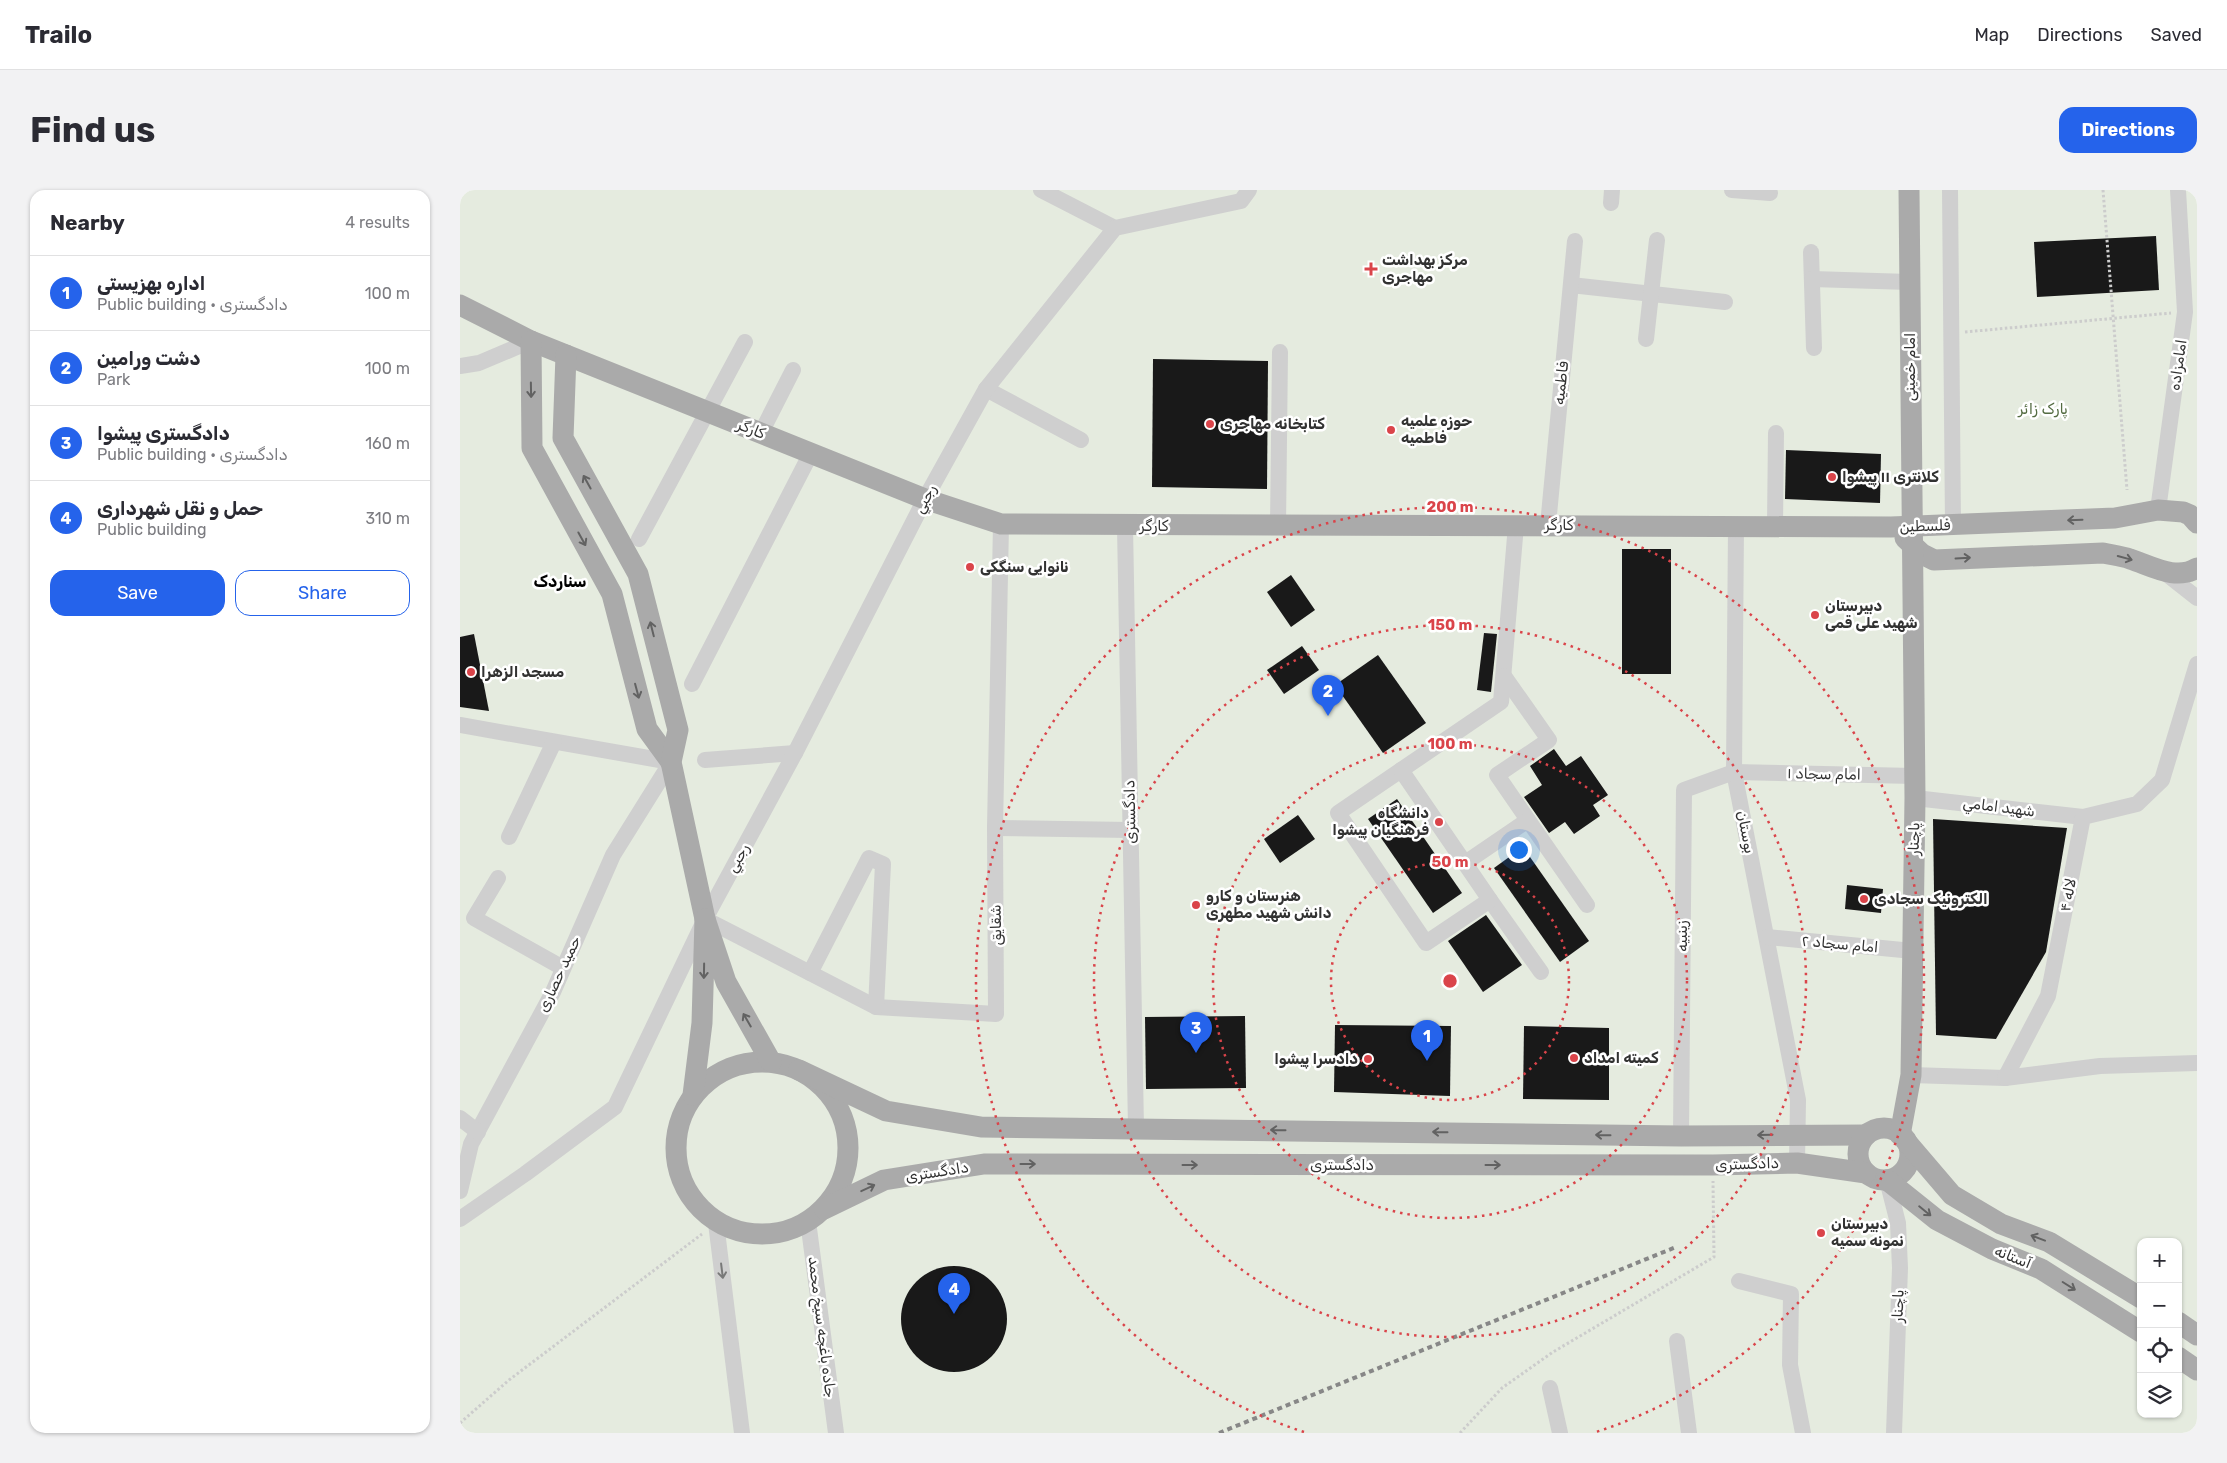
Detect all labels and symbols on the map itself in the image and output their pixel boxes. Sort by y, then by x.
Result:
place label: مرکز بهداشت مهاجری [1382,251,1468,286]
marker: مرکز بهداشت مهاجری [1364,262,1378,276]
street label: امام خمینی [1901,333,1920,401]
street label: امامزاده [2166,338,2190,392]
street label: فاطميه [1550,360,1572,406]
one-way arrow [527,381,536,397]
park label: پارک زائر [2017,400,2068,419]
place label: حوزه علمیه فاطمیه [1401,412,1472,447]
street label: کارگر [733,415,768,443]
place label: کتابخانه مهاجری [1220,415,1325,433]
marker: کتابخانه مهاجری [1204,418,1216,430]
marker: حوزه علمیه فاطمیه [1385,424,1397,436]
place label: کلانتری ۱۱ پیشوا [1842,468,1939,487]
marker: کلانتری ۱۱ پیشوا [1826,471,1838,483]
one-way arrow [582,475,592,489]
street label: رجبي [910,481,943,518]
text: 200 m [1426,498,1474,516]
one-way arrow [2067,515,2083,524]
street label: کارگر [1544,516,1574,534]
street label: فلسطین [1899,516,1951,536]
street label: کارگر [1139,517,1169,535]
one-way arrow [577,532,587,547]
one-way arrow [1955,553,1971,562]
one-way arrow [2116,554,2132,563]
place label: نانوایی سنگکی [980,558,1069,576]
marker: نانوایی سنگکی [964,561,976,573]
district label: سناردک [533,572,587,591]
place label: دبیرستان شهید علی قمی [1825,597,1918,632]
marker: دبیرستان شهید علی قمی [1809,609,1821,621]
text: 150 m [1428,616,1472,634]
one-way arrow [647,622,656,638]
place label: مسجد الزهرا [481,663,564,681]
marker: مسجد الزهرا [465,666,477,678]
pin: 2 [1312,675,1344,716]
one-way arrow [633,683,642,699]
text: 100 m [1428,735,1472,753]
street label: امام سجاد ۱ [1787,764,1861,785]
street label: دادگستری [1120,780,1140,844]
street label: شهيد امامي [1961,794,2036,823]
place label: دانشگاه فرهنگیان پیشوا [1332,804,1429,840]
street label: بوستان [1733,809,1759,855]
marker: دانشگاه فرهنگیان پیشوا [1433,816,1445,828]
street label: پاچنار [1905,822,1924,857]
your location [1506,837,1532,863]
street label: رجبي [723,840,756,877]
text: 50 m [1432,853,1468,871]
street label: لاله ۴ [2056,877,2080,913]
place label: هنرستان و کارو دانش شهید مطهری [1206,887,1332,922]
place label: الکترونیک سجادی [1874,890,1988,908]
marker: الکترونیک سجادی [1858,893,1870,905]
marker: هنرستان و کارو دانش شهید مطهری [1190,899,1202,911]
street label: شقايق [987,904,1005,946]
street label: زينبيه [1673,920,1691,952]
street label: امام سجاد ۲ [1801,932,1879,957]
street label: حمید حصاری [533,933,585,1015]
one-way arrow [699,963,708,979]
centre of rings [1441,972,1459,990]
one-way arrow [742,1012,752,1027]
pin: 3 [1180,1012,1212,1053]
pin: 1 [1411,1020,1443,1061]
place label: کمیته امداد [1584,1049,1659,1067]
place label: دادسرا پیشوا [1274,1050,1358,1069]
marker: کمیته امداد [1568,1052,1580,1064]
marker: دادسرا پیشوا [1362,1053,1374,1065]
one-way arrow [1270,1125,1286,1135]
one-way arrow [1432,1127,1448,1137]
one-way arrow [1595,1130,1611,1140]
one-way arrow [1757,1130,1774,1140]
street label: دادگستری [1715,1154,1779,1174]
street label: دادگستری [1310,1156,1374,1174]
street label: دادگستری [904,1158,970,1186]
one-way arrow [1020,1159,1036,1169]
one-way arrow [1182,1160,1198,1170]
one-way arrow [1484,1160,1501,1170]
one-way arrow [860,1182,875,1192]
one-way arrow [1919,1205,1932,1216]
place label: دبیرستان نمونه سمیه [1831,1215,1904,1250]
marker: دبیرستان نمونه سمیه [1815,1227,1827,1239]
one-way arrow [2031,1233,2047,1242]
street label: آستانه [1992,1242,2035,1273]
street label: جاده باغچه سیخ محمد [802,1255,840,1399]
one-way arrow [717,1263,727,1279]
pin: 4 [938,1273,970,1314]
one-way arrow [2061,1281,2075,1291]
street label: پاچنار [1888,1289,1909,1324]

